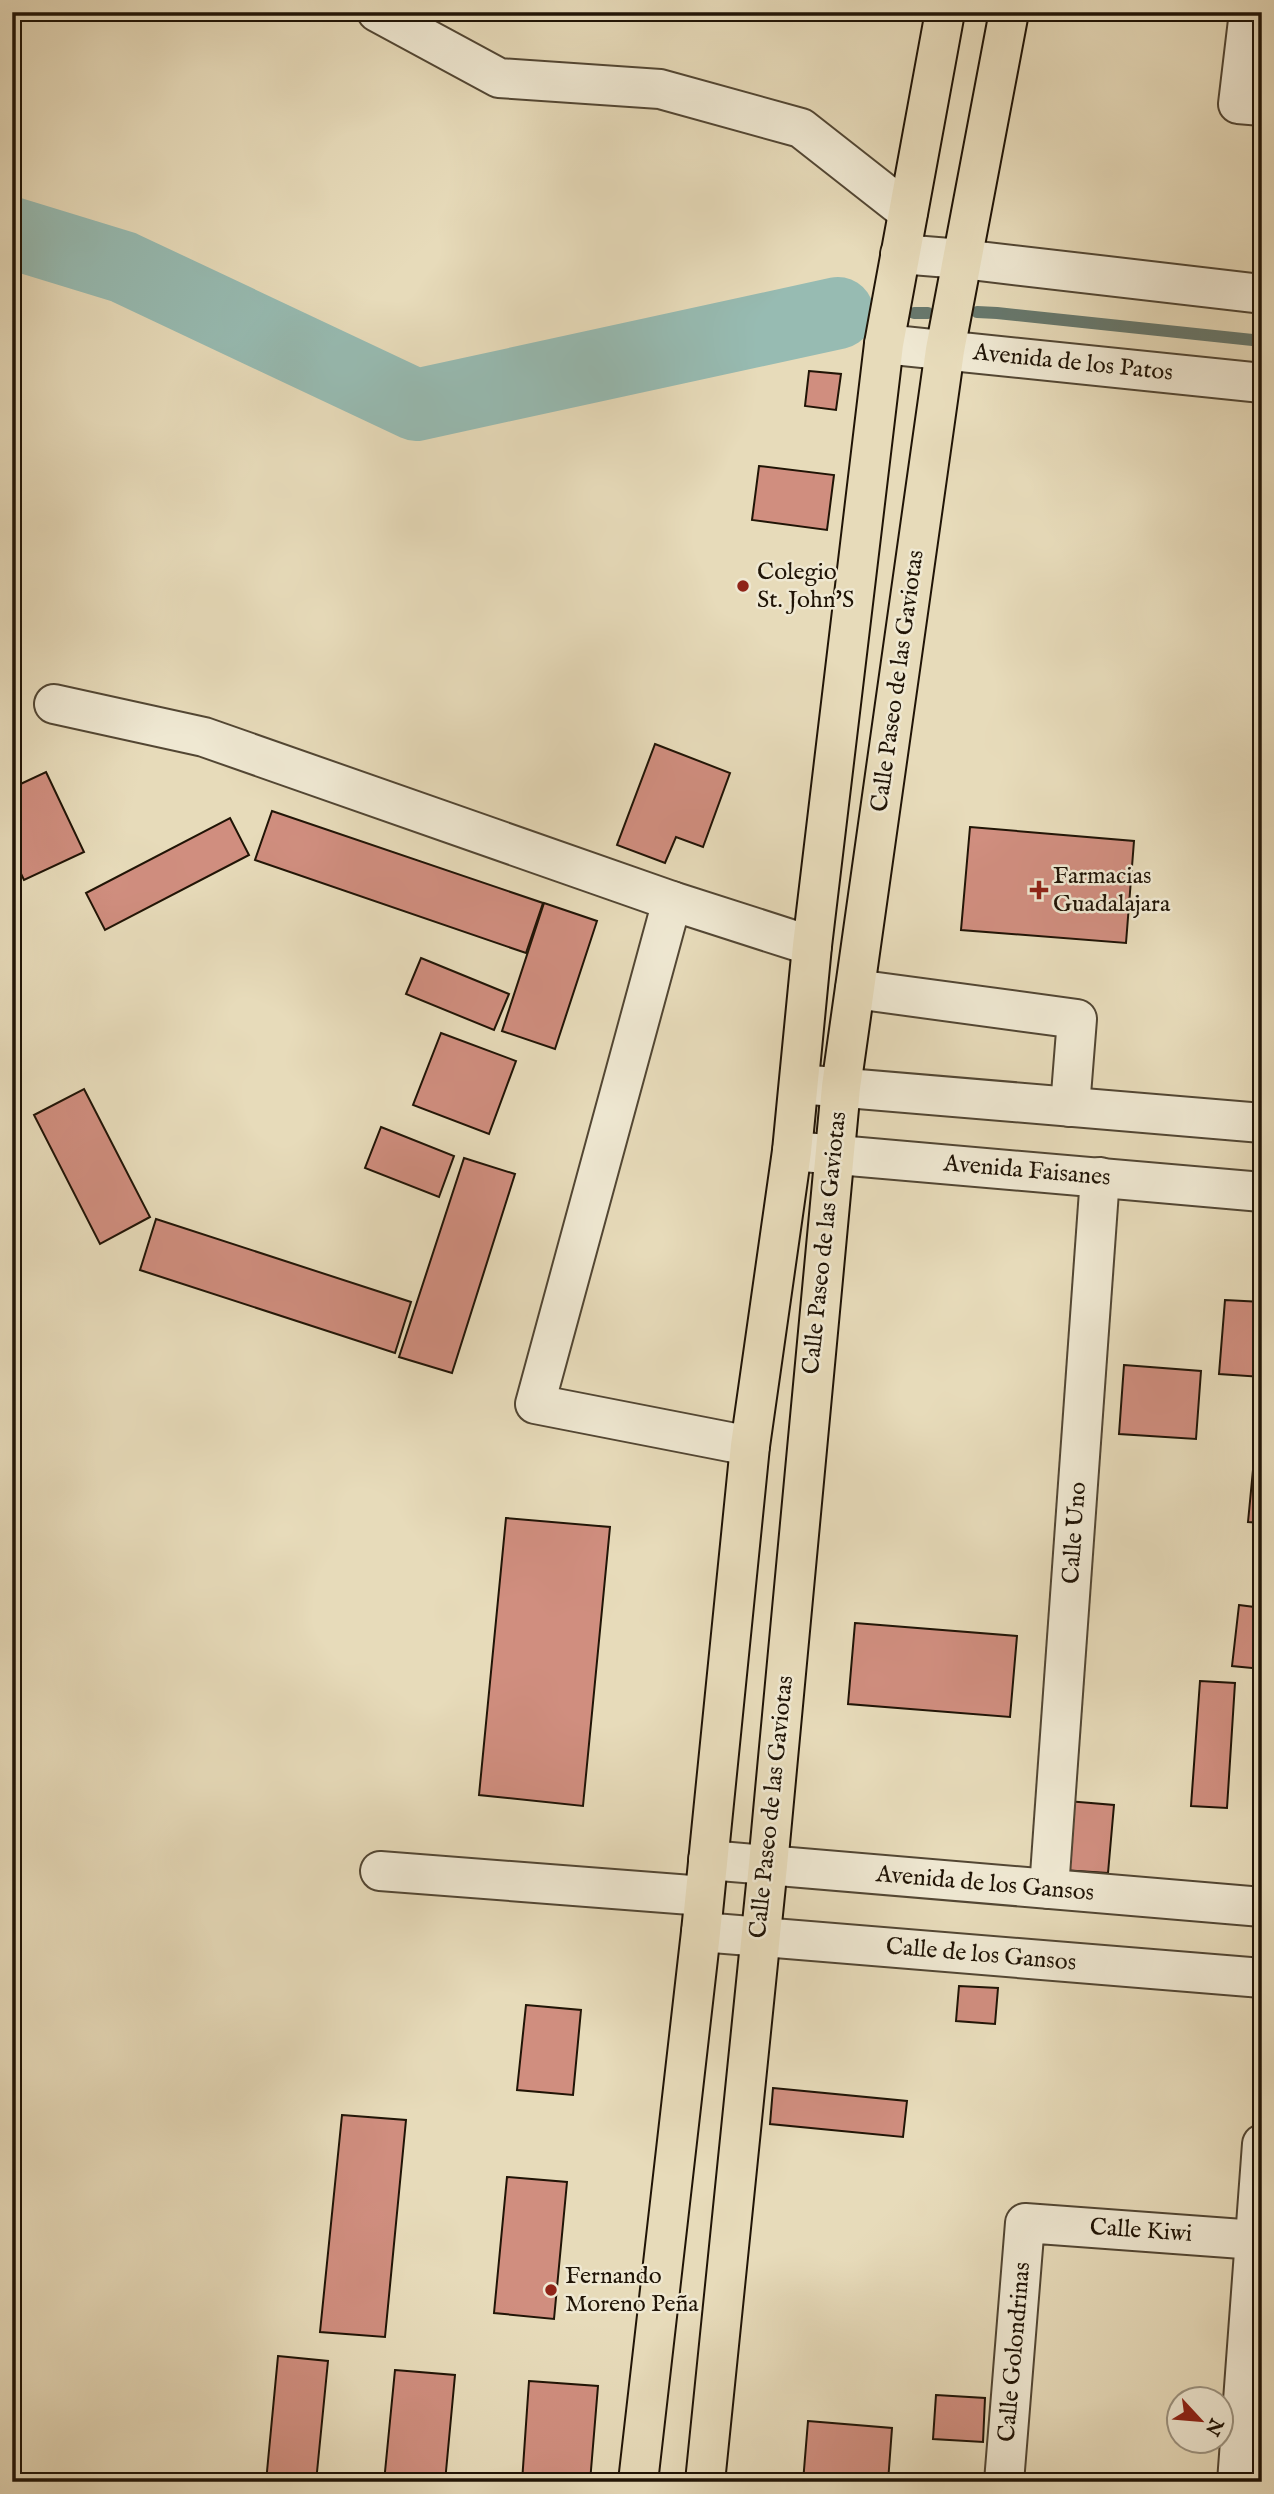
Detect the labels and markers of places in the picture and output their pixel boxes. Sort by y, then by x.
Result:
place label: Colegio St. John'S [757,557,854,616]
marker: Colegio St. John'S [735,578,751,594]
place label: Farmacias Guadalajara [1053,861,1171,920]
marker: Farmacias Guadalajara [1031,882,1047,898]
place label: Fernando Moreno Peña [565,2261,699,2320]
marker: Fernando Moreno Peña [543,2282,559,2298]

